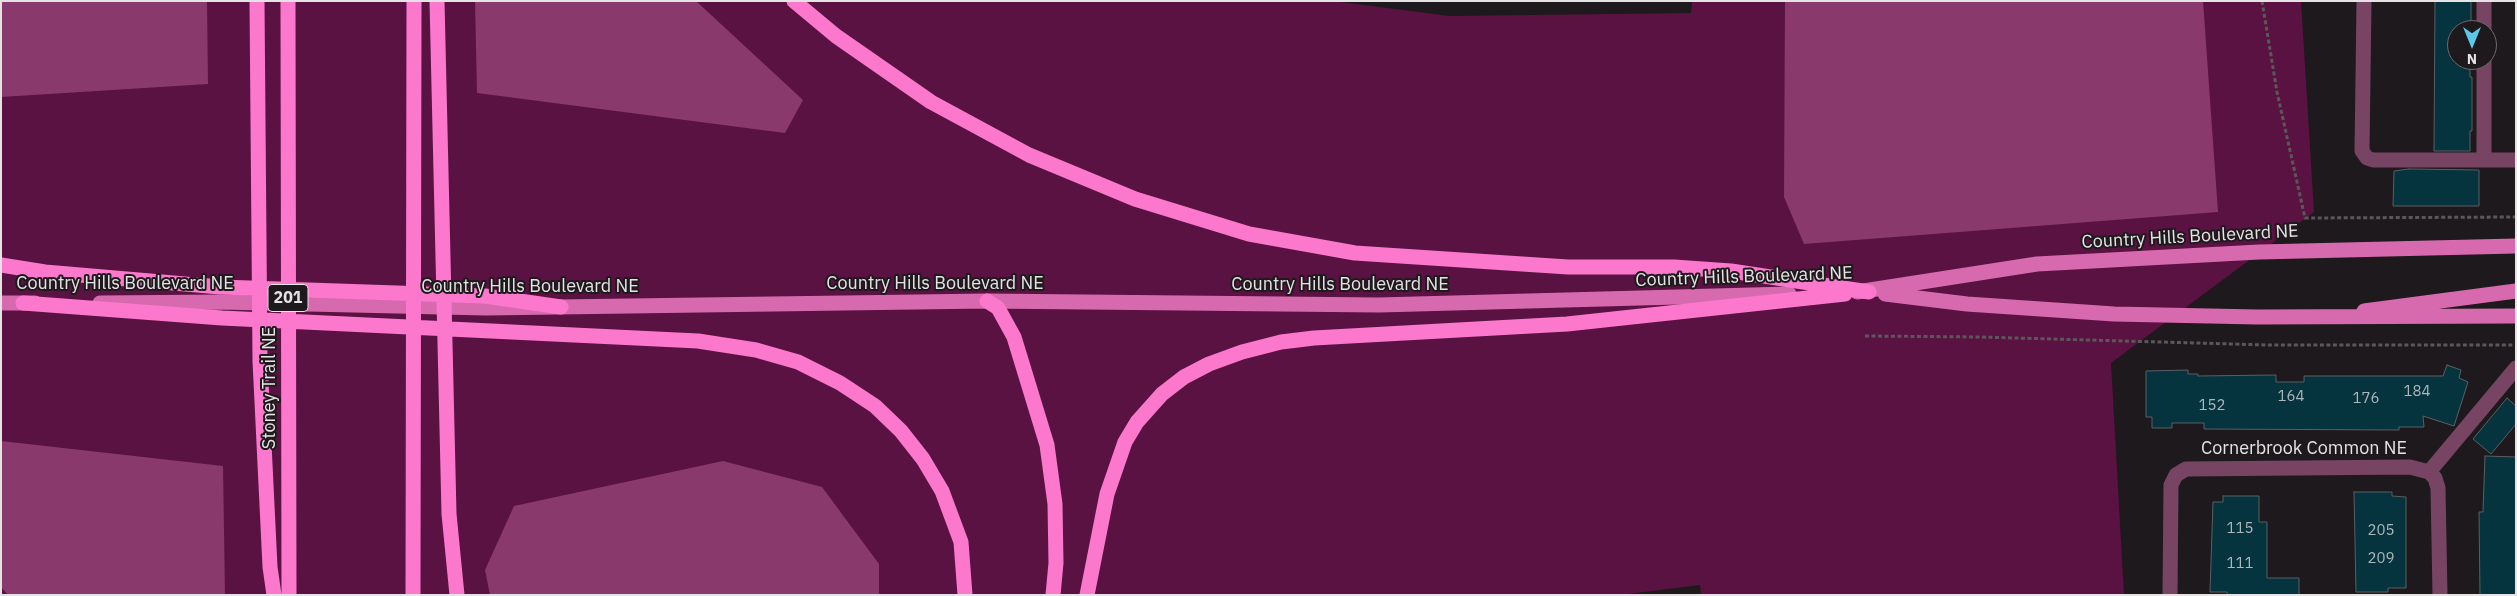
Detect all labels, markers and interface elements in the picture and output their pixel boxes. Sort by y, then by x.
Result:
north arrow [2447,20,2497,70]
text: N [2467,50,2477,68]
street label: Country Hills Boulevard NE [2081,221,2299,253]
street label: Country Hills Boulevard NE [1635,262,1853,292]
street label: Country Hills Boulevard NE [16,273,234,295]
street label: Country Hills Boulevard NE [826,273,1044,295]
street label: Country Hills Boulevard NE [1231,274,1449,296]
street label: Country Hills Boulevard NE [421,276,639,298]
road number: 201 [268,284,308,312]
street label: Stoney Trail NE [259,327,281,449]
house number: 184 [2404,383,2430,401]
house number: 164 [2278,388,2304,406]
house number: 176 [2353,390,2379,408]
house number: 152 [2199,397,2225,415]
street label: Cornerbrook Common NE [2201,438,2407,460]
house number: 115 [2227,520,2253,538]
house number: 205 [2368,522,2394,540]
house number: 209 [2368,550,2394,568]
house number: 111 [2227,555,2253,573]

